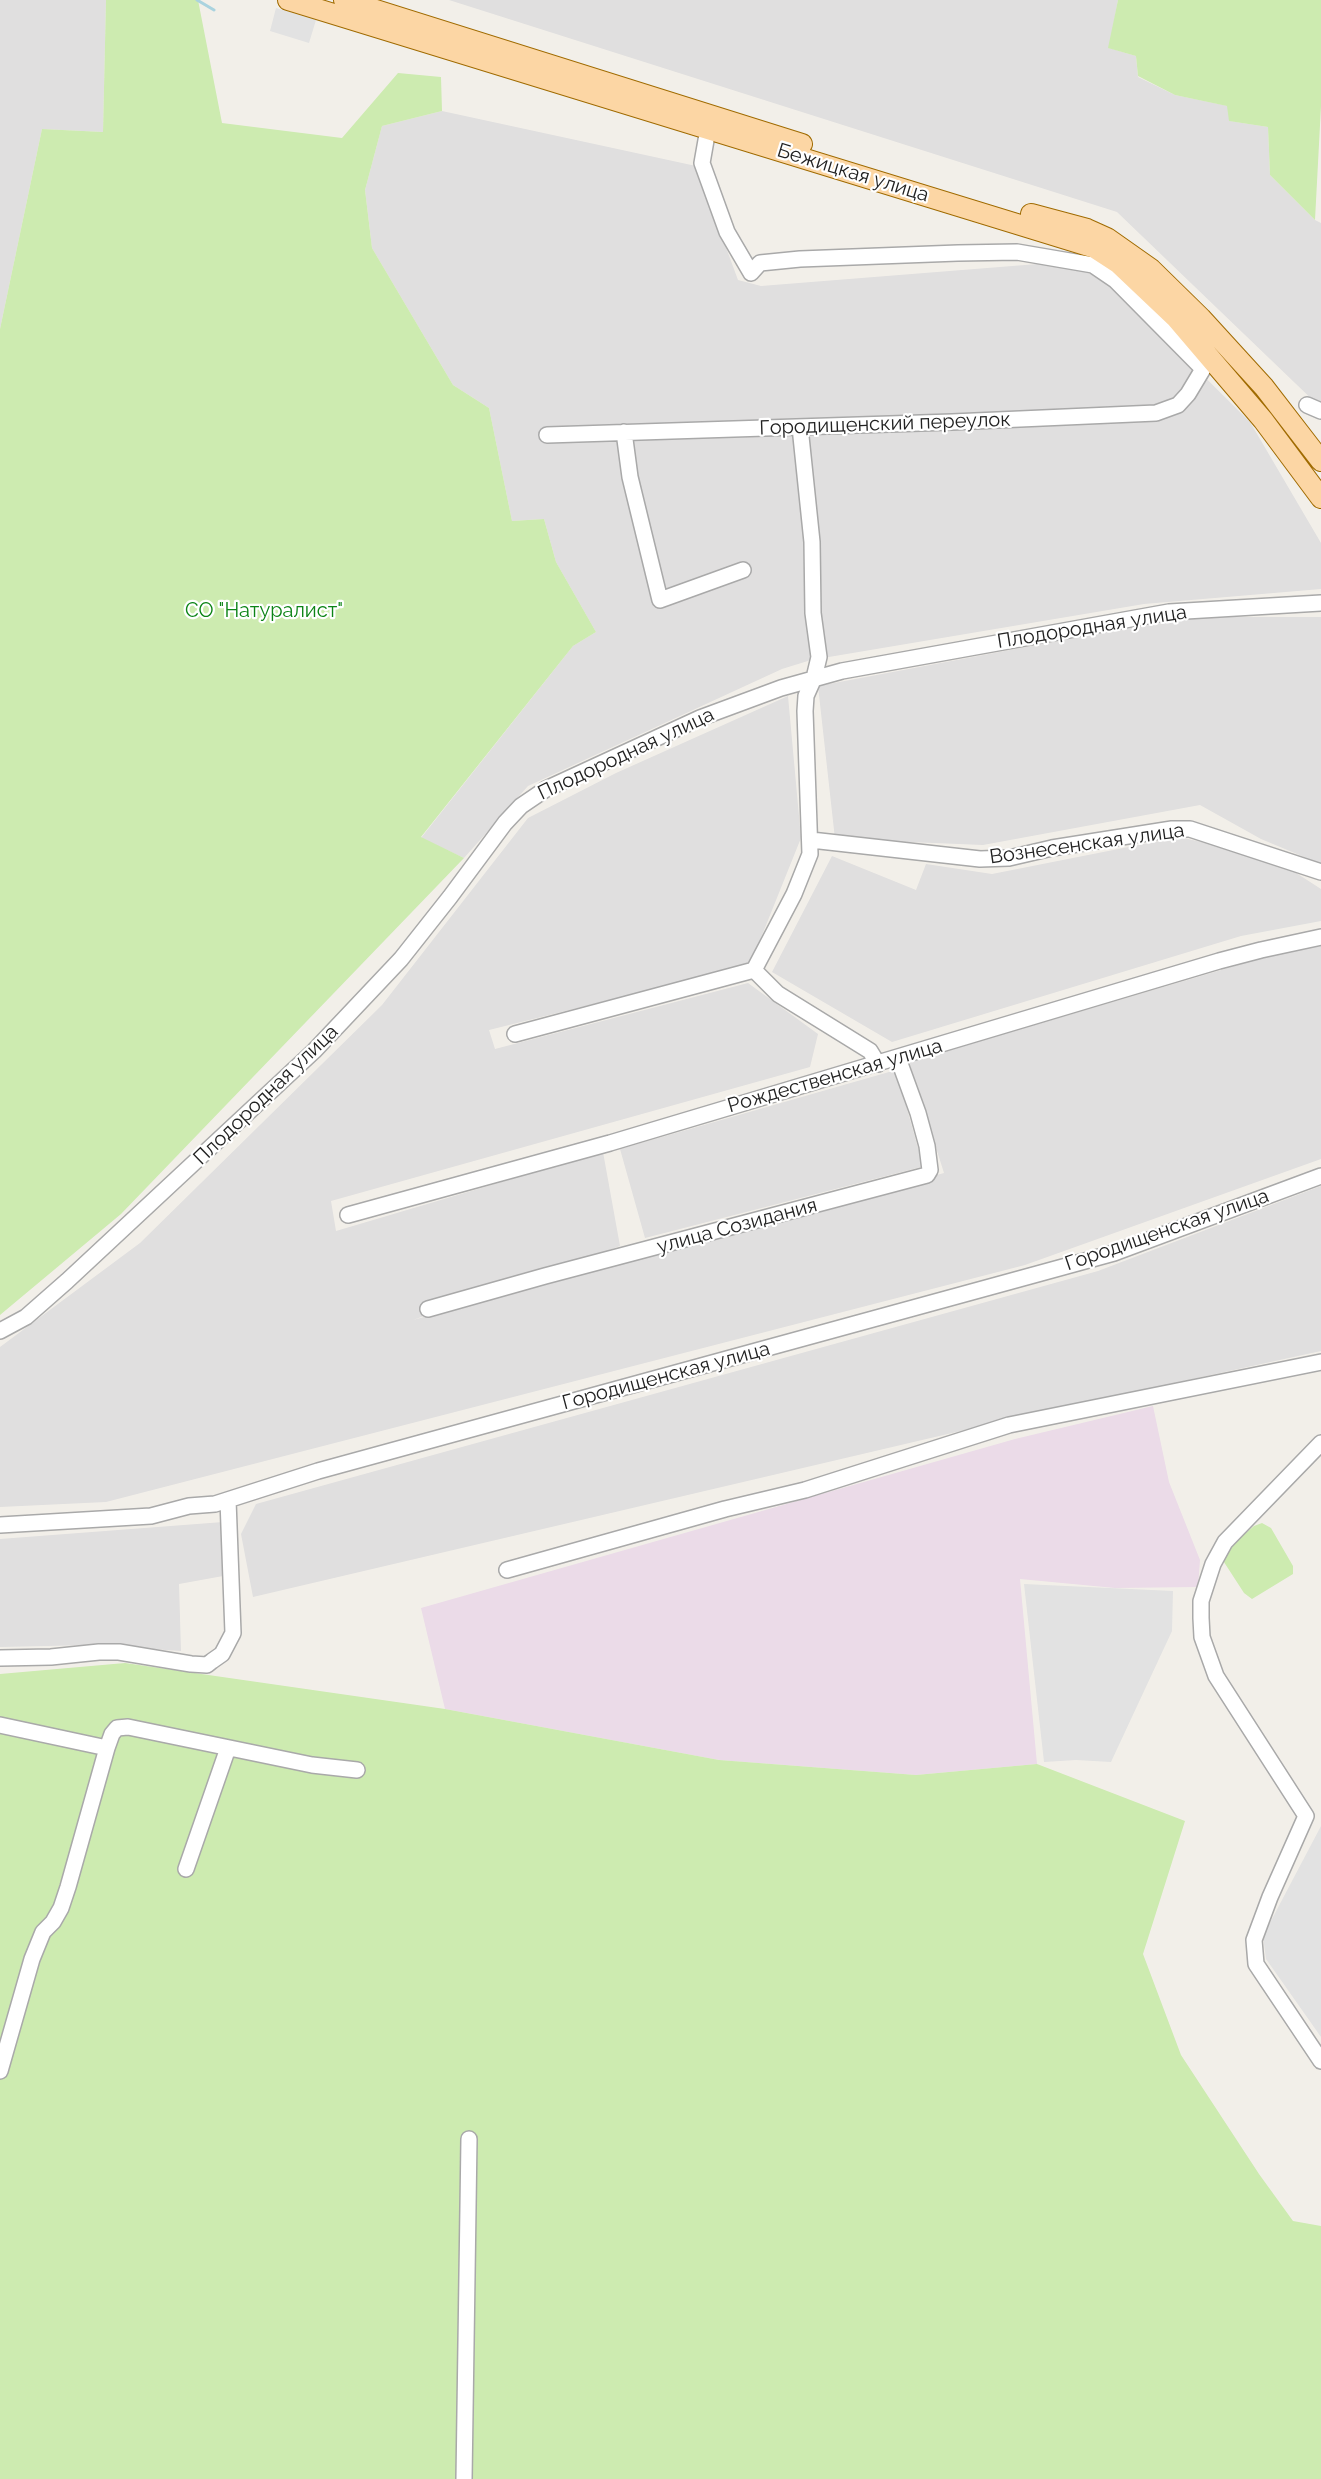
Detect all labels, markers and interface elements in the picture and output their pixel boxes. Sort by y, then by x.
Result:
street label: Бежицкая улица [774,139,932,207]
street label: Городищенский переулок [759,408,1011,440]
park label: СО "Натуралист" [185,599,343,623]
street label: Плодородная улица [996,600,1188,654]
street label: Плодородная улица [534,703,718,805]
street label: Вознесенская улица [988,818,1186,870]
street label: Плодородная улица [189,1020,343,1170]
street label: Рождественская улица [725,1034,945,1118]
street label: Городищенская улица [1062,1184,1272,1276]
street label: улица Созидания [654,1193,820,1259]
street label: Городищенская улица [560,1337,772,1415]

